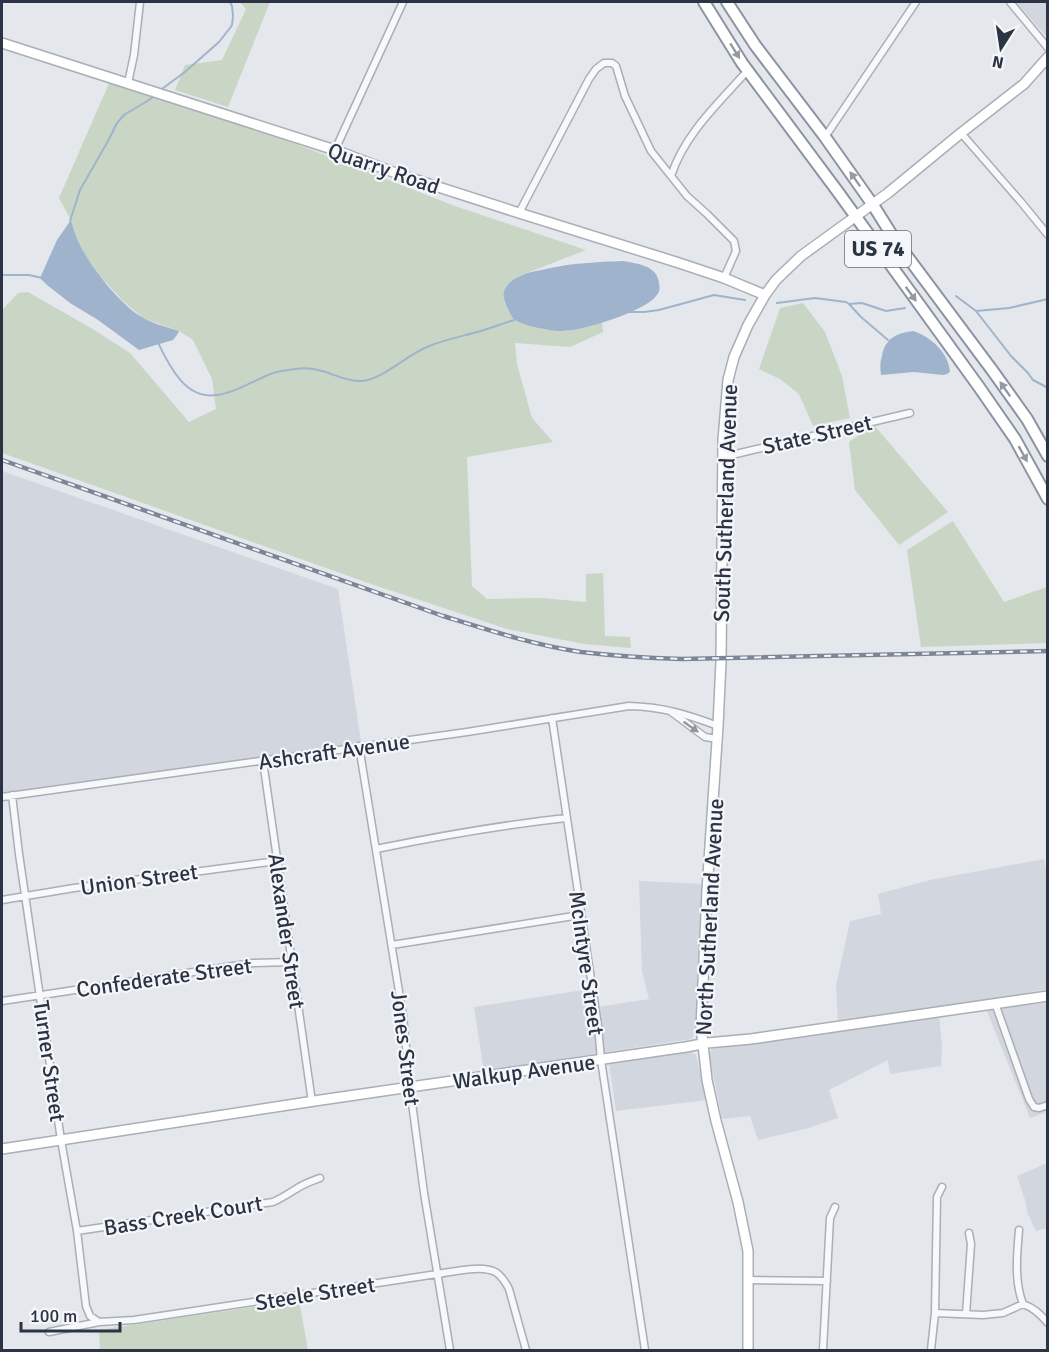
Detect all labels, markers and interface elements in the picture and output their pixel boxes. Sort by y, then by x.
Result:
north arrow [971,18,1031,78]
one-way arrow [730,43,741,59]
text: N [991,51,1006,73]
street label: Quarry Road [324,137,443,200]
one-way arrow [849,172,861,188]
road number: US 74 [845,231,911,267]
one-way arrow [905,285,917,301]
one-way arrow [999,381,1011,397]
street label: South Sutherland Avenue [708,384,743,623]
street label: State Street [760,409,875,460]
one-way arrow [1018,445,1028,462]
one-way arrow [683,721,699,732]
street label: Ashcraft Avenue [257,728,411,775]
street label: North Sutherland Avenue [690,798,729,1036]
street label: Alexander Street [262,852,311,1011]
street label: Union Street [79,858,200,901]
street label: McIntyre Street [563,889,610,1037]
street label: Confederate Street [75,952,254,1003]
street label: Jones Street [385,989,426,1108]
street label: Turner Street [28,999,71,1124]
street label: Walkup Avenue [451,1048,597,1095]
street label: Bass Creek Court [102,1190,265,1241]
street label: Steele Street [253,1271,377,1316]
scale bar [21,1295,120,1333]
text: 100 m [30,1305,77,1327]

